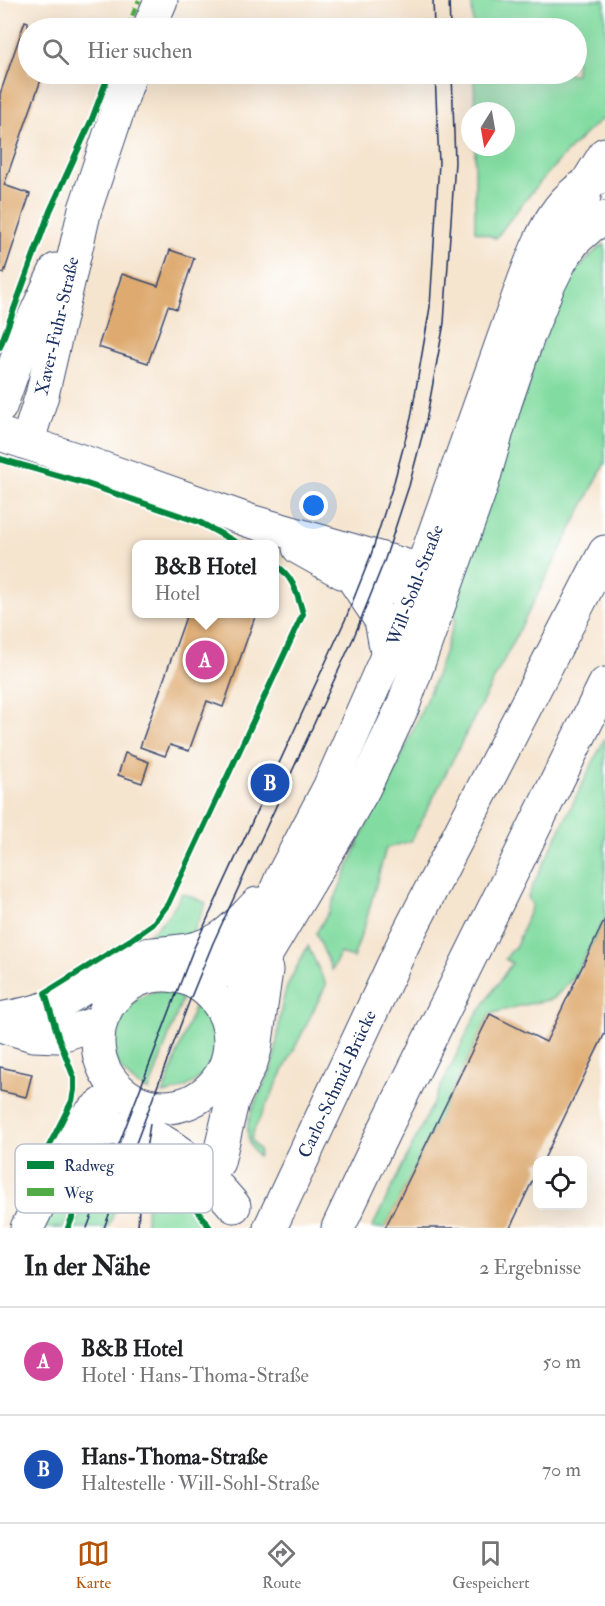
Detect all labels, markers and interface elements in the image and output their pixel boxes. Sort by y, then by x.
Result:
search box [18,18,587,84]
icon: search [39,35,72,68]
text: Hier suchen [87,37,193,65]
north arrow [461,102,515,156]
street label: Xaver-Fuhr-Straße [30,254,85,398]
your location [299,491,328,520]
street label: Will-Sohl-Straße [382,521,449,650]
popup [132,540,279,618]
text: B&B Hotel [154,553,257,581]
text: Hotel [154,581,200,606]
pin: A [186,638,224,682]
pin: B [250,760,290,806]
street label: Carlo-Schmid-Brücke [293,1006,382,1162]
legend [15,1144,213,1213]
text: Radweg [64,1156,115,1176]
map controls [533,1156,587,1210]
button: locate [533,1156,587,1210]
text: Weg [63,1183,95,1203]
text: In der Nähe [24,1251,150,1283]
text: 2 Ergebnisse [479,1255,581,1280]
text: B&B Hotel [81,1335,183,1363]
text: A [37,1349,50,1374]
text: 50 m [542,1349,581,1374]
text: Hotel · Hans-Thoma-Straße [81,1363,309,1388]
text: Hans-Thoma-Straße [81,1443,268,1471]
text: B [37,1457,50,1482]
text: 70 m [542,1457,581,1482]
text: Haltestelle · Will-Sohl-Straße [81,1471,320,1496]
tab: Karte [76,1537,111,1593]
tab: Route [262,1537,301,1593]
tab: Gespeichert [452,1537,529,1593]

